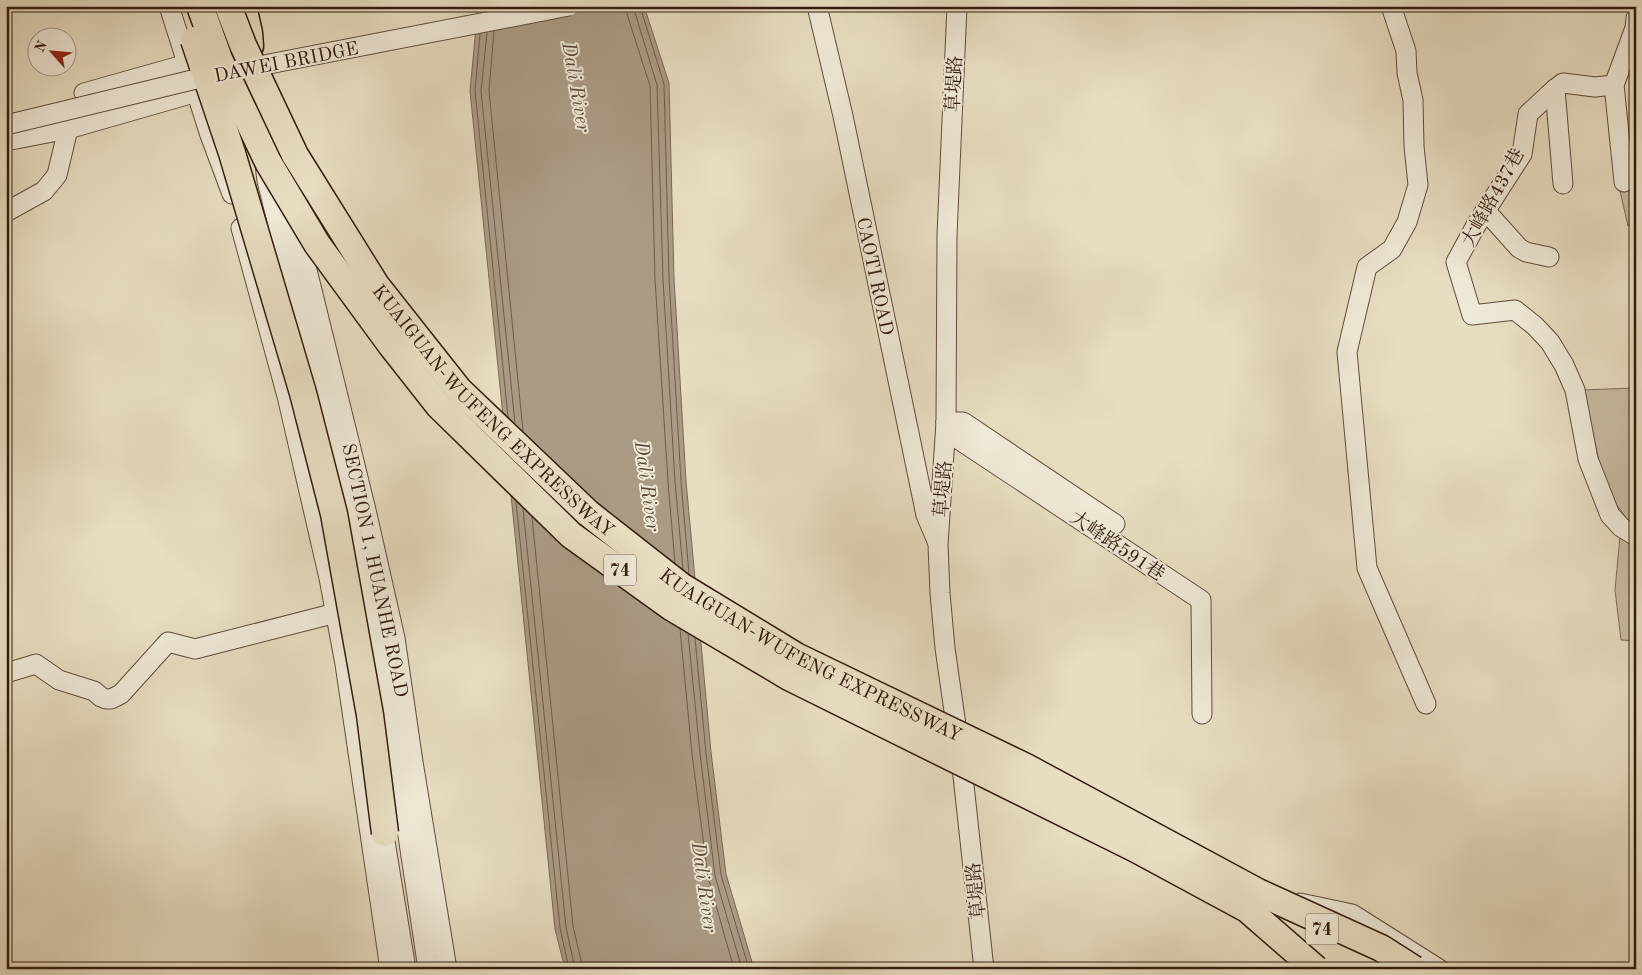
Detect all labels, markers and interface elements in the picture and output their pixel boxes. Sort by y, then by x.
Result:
north arrow [28,28,78,78]
text: N [33,38,50,54]
street label: DAWEI BRIDGE [212,40,360,87]
water label: Dali River [557,40,593,134]
street label: 草堤路 [943,55,966,113]
street label: 大峰路437巷 [1457,144,1529,251]
street label: CAOTI ROAD [852,216,895,337]
street label: KUAIGUAN-WUFENG EXPRESSWAY [368,282,617,542]
water label: Dali River [630,439,662,533]
street label: SECTION 1, HUANHE ROAD [337,442,410,699]
street label: 草堤路 [931,460,956,518]
street label: 大峰路591巷 [1066,506,1169,585]
road number: 74 [604,554,636,586]
street label: KUAIGUAN-WUFENG EXPRESSWAY [655,566,964,746]
water label: Dali River [687,840,719,934]
street label: 草堤路 [963,861,990,920]
road number: 74 [1306,914,1338,944]

